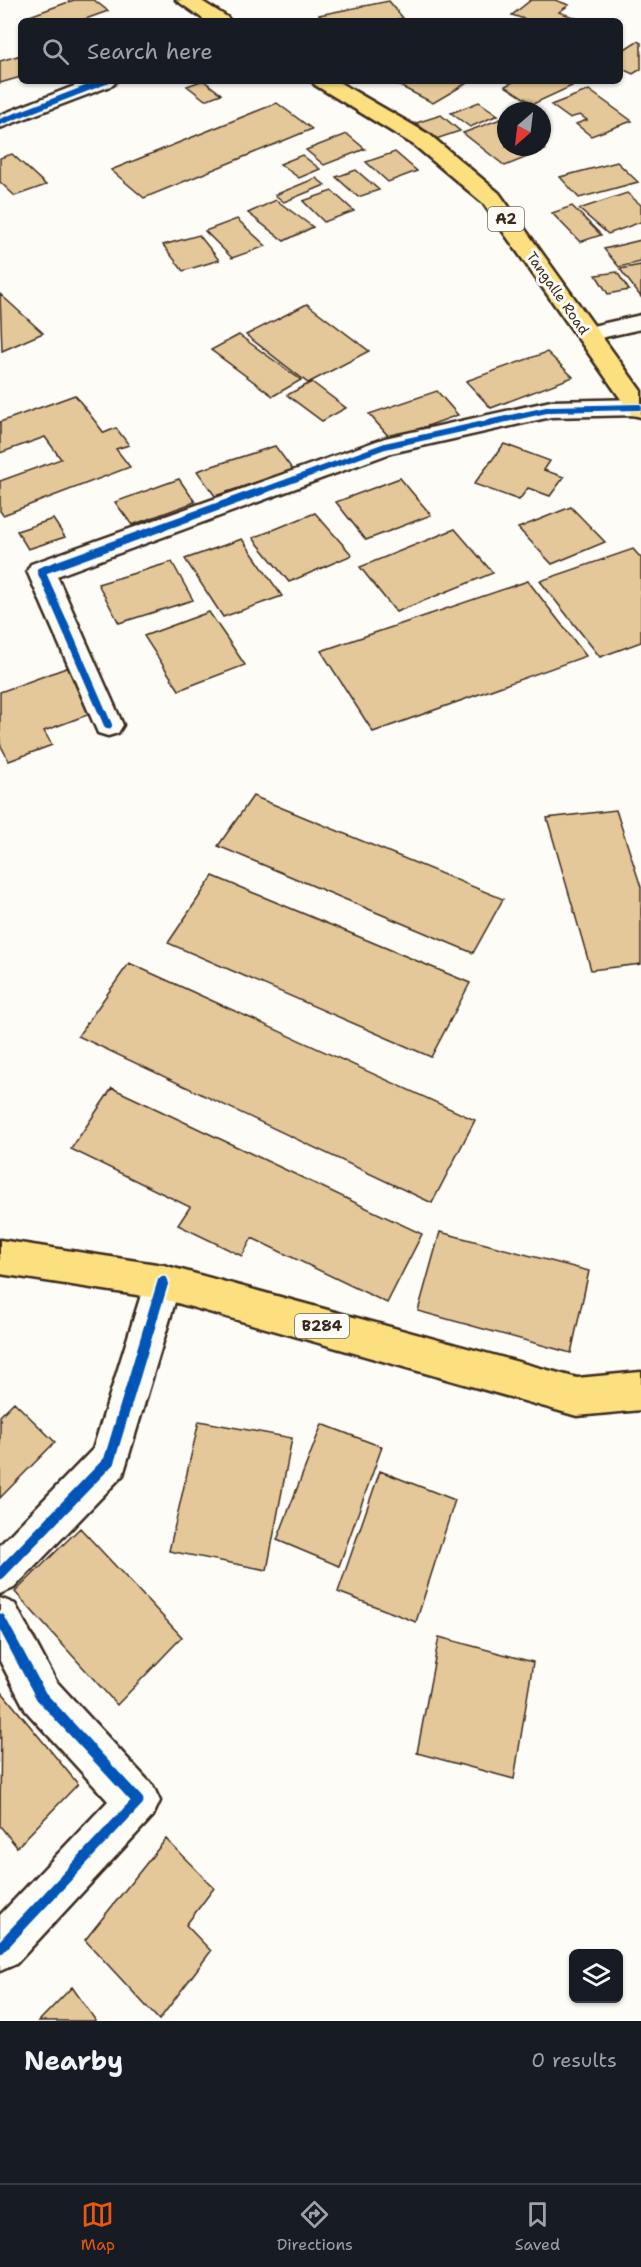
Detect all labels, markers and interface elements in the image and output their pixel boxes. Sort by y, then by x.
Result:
search box [18,18,623,84]
icon: search [39,35,72,68]
text: Search here [87,37,213,66]
north arrow [497,102,551,156]
road number: A2 [488,207,524,231]
street label: Tangalle Road [523,248,593,338]
road number: B284 [295,1314,349,1338]
map controls [569,1949,623,2003]
button: layers [569,1949,623,2003]
text: Nearby [24,2043,123,2078]
text: 0 results [531,2047,617,2073]
tab: Map [81,2198,115,2255]
tab: Directions [277,2198,353,2255]
tab: Saved [515,2198,560,2255]

